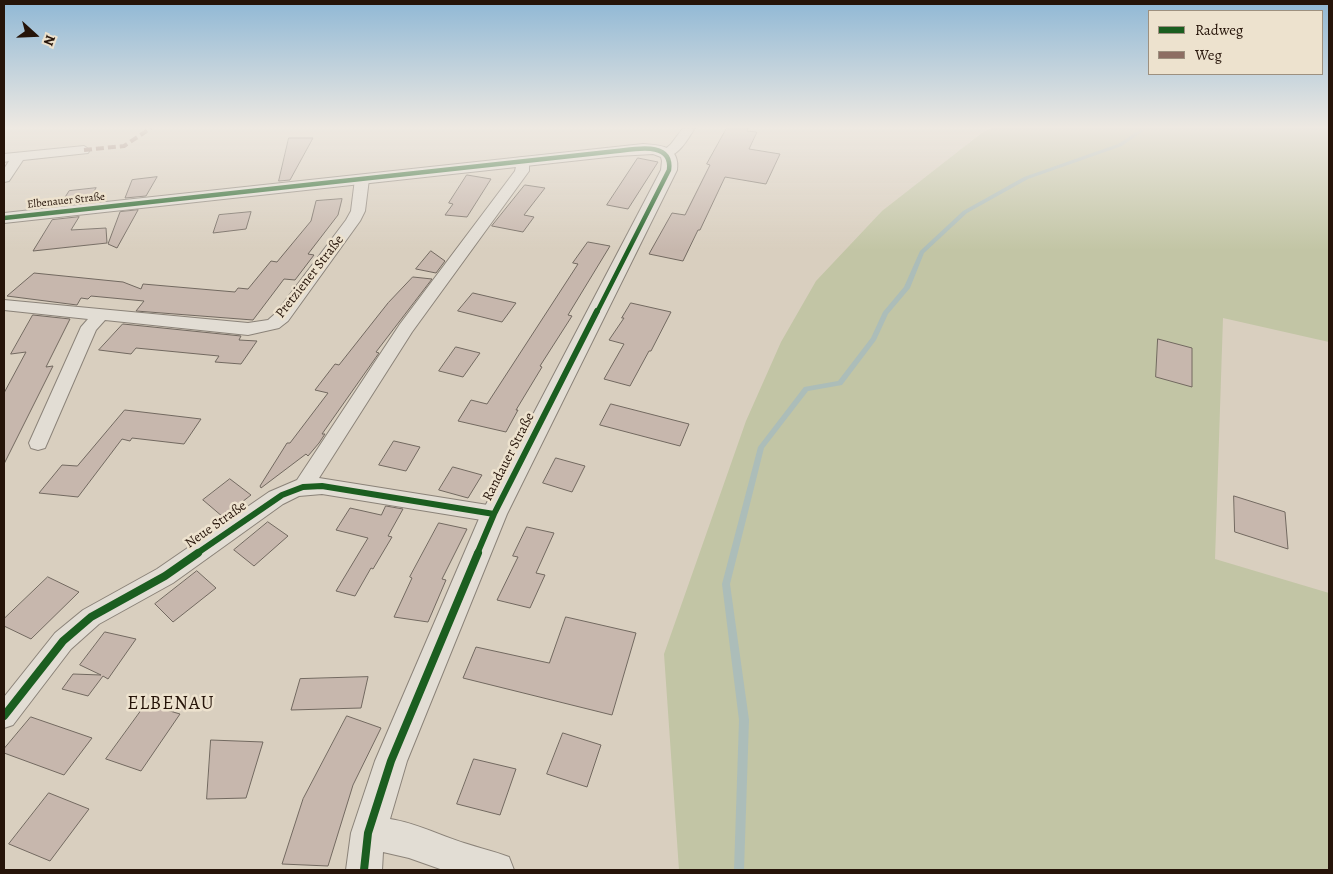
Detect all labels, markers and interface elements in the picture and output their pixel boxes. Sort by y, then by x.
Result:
north arrow [10,10,60,60]
legend [1148,10,1323,75]
text: Radweg [1195,20,1243,40]
text: N [39,32,60,48]
text: Weg [1195,45,1222,65]
street label: Elbenauer Straße [26,190,106,212]
street label: Pretziener Straße [272,232,348,322]
street label: Randauer Straße [480,410,538,504]
street label: Neue Straße [182,498,250,552]
district label: ELBENAU [126,693,216,715]

